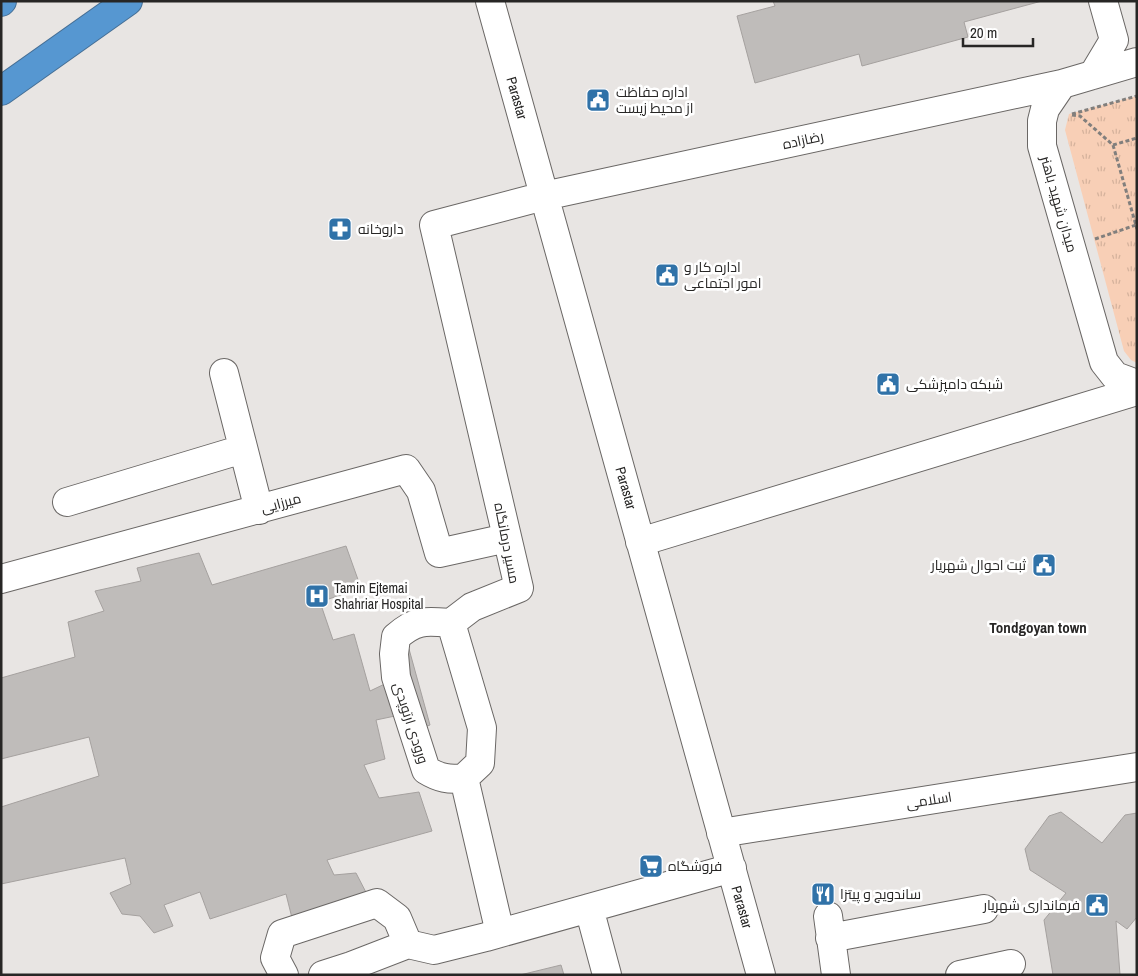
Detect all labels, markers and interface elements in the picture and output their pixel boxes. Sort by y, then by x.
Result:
scale bar [963,15,1033,47]
text: 20 m [970,22,997,43]
street label: Parastar [502,75,532,122]
place label: اداره حفاظت از محیط زیست [616,83,693,117]
public building icon: اداره حفاظت از محیط زیست [585,87,611,113]
street label: رضازاده [781,127,825,153]
street label: میدان شهید باهنر [1036,153,1081,254]
pharmacy icon: داروخانه [327,216,353,242]
place label: داروخانه [358,220,404,238]
place label: اداره کار و امور اجتماعی [684,258,762,292]
public building icon: اداره کار و امور اجتماعی [654,262,680,288]
public building icon: شبکه دامپزشکی [875,371,901,397]
place label: شبکه دامپزشکی [906,375,1003,394]
street label: Parastar [611,465,641,512]
street label: میرزایی [259,489,303,517]
street label: مسیر درمانگاه [490,501,524,585]
public building icon: ثبت احوال شهریار [1031,552,1057,578]
place label: ثبت احوال شهریار [930,556,1026,574]
place label: Tamin Ejtemai Shahriar Hospital [334,579,423,613]
hospital icon: Tamin Ejtemai Shahriar Hospital [304,583,330,609]
district label: Tondgoyan town [989,617,1087,638]
street label: ورودی ارتوپدی [388,680,433,766]
street label: اسلامی [905,788,953,812]
supermarket icon: فروشگاه [638,853,664,879]
place label: فروشگاه [668,857,722,875]
restaurant icon: ساندویچ و پیتزا [810,881,836,907]
street label: Parastar [727,884,757,931]
place label: ساندویچ و پیتزا [840,885,921,904]
public building icon: فرمانداری شهریار [1084,892,1110,918]
place label: فرمانداری شهریار [982,896,1080,914]

